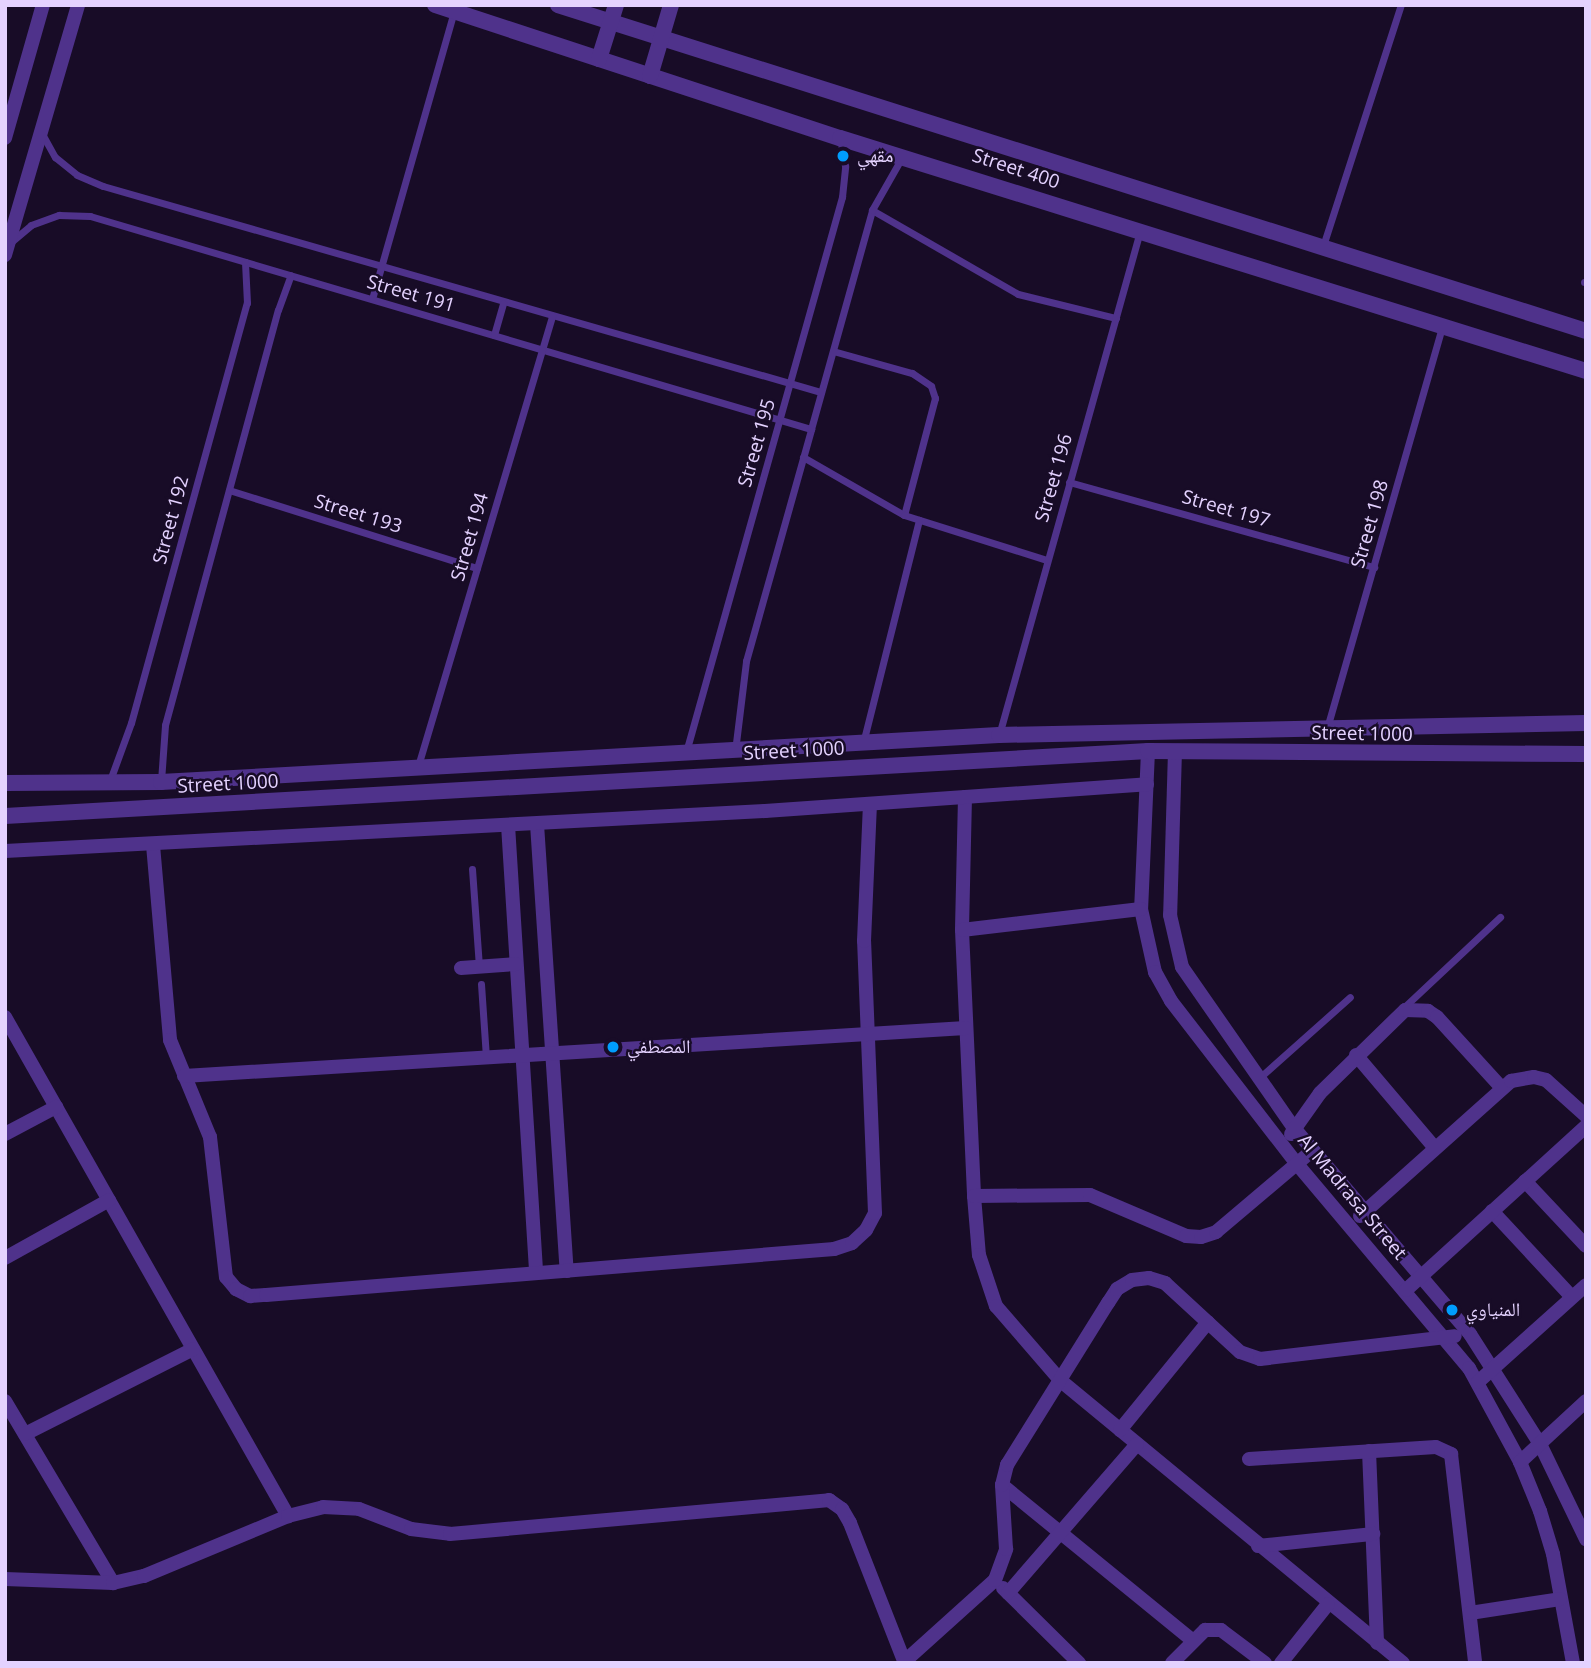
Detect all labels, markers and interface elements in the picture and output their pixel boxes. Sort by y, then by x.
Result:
street label: Street 400 [969,144,1063,194]
place label: مقهي [857,145,893,167]
marker: مقهي [835,148,851,164]
street label: Street 191 [364,271,458,317]
street label: Street 195 [734,396,780,490]
street label: Street 196 [1031,431,1077,525]
street label: Street 192 [148,473,194,567]
street label: Street 198 [1347,477,1393,571]
street label: Street 197 [1179,486,1273,532]
street label: Street 193 [311,490,405,538]
street label: Street 194 [447,490,493,584]
street label: Street 1000 [1311,722,1413,746]
street label: Street 1000 [743,737,845,765]
street label: Street 1000 [177,770,279,798]
place label: المصطفي [627,1036,691,1058]
marker: المصطفي [605,1039,621,1055]
street label: Al Madrasa Street [1293,1130,1411,1264]
place label: المنياوي [1466,1299,1520,1321]
marker: المنياوي [1444,1302,1460,1318]

